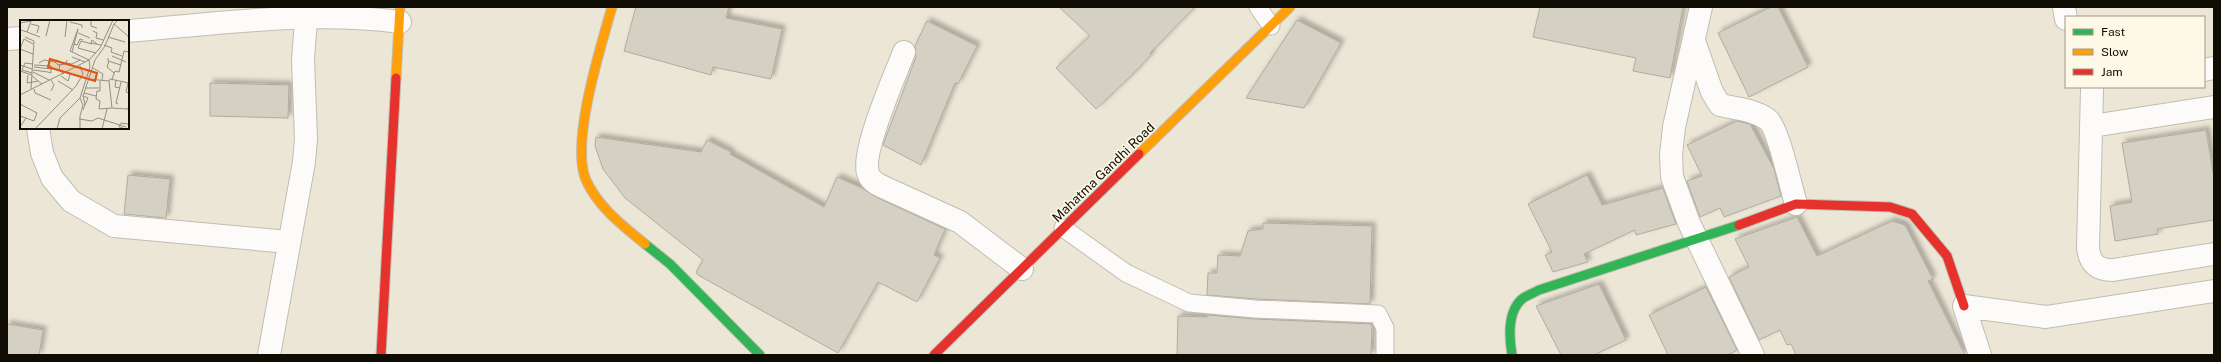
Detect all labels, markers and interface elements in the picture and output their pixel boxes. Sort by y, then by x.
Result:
legend [2065,16,2205,88]
inset map [20,20,129,129]
text: Fast [2101,25,2126,39]
text: Slow [2101,45,2129,59]
text: Jam [2101,65,2123,79]
street label: Mahatma Gandhi Road [1049,120,1158,225]

